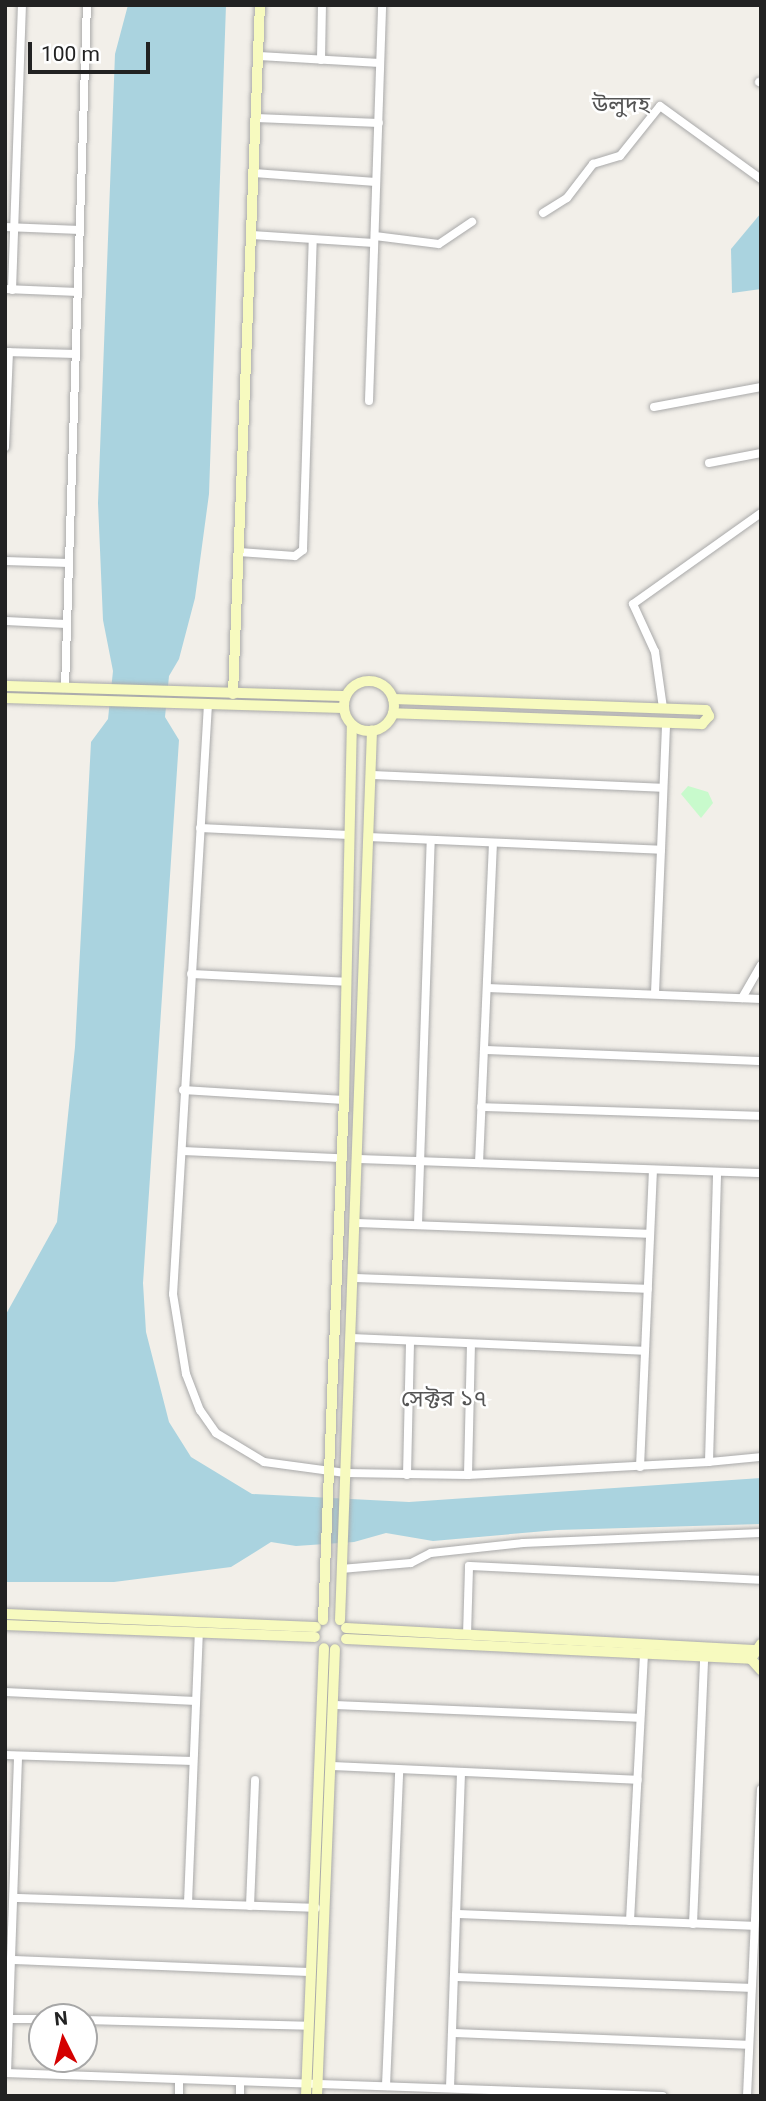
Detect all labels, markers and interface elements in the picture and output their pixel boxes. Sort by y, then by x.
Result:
scale bar [32,28,154,72]
text: 100 m [41,42,100,66]
district label: উলুদহ [592,91,650,119]
district label: সেক্টর ১৭ [401,1385,487,1413]
north arrow [28,2003,98,2073]
text: N [53,2006,69,2031]

